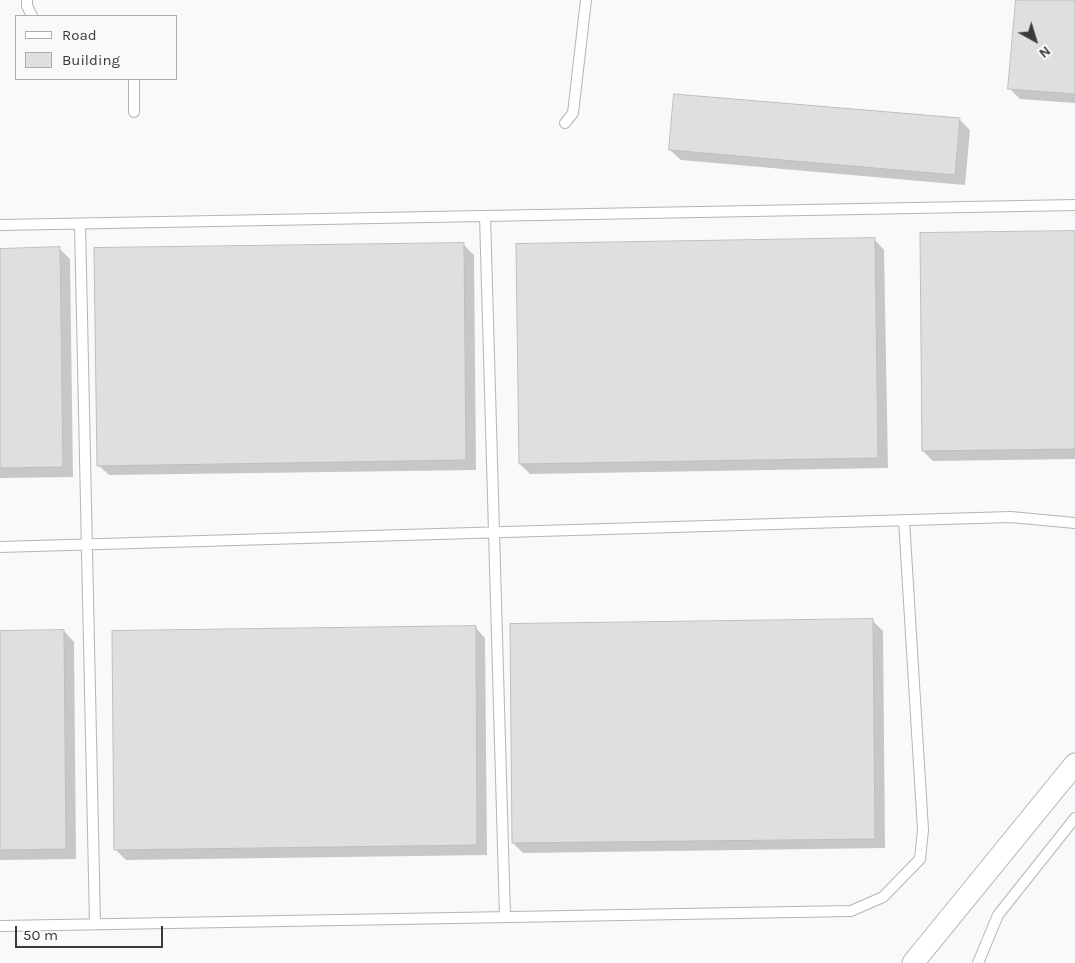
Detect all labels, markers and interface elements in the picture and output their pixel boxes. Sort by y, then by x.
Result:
legend [15,15,178,80]
north arrow [1010,15,1060,65]
text: Road [62,26,97,44]
text: N [1036,42,1054,62]
text: Building [62,51,120,69]
scale bar [18,916,165,948]
text: 50 m [23,926,58,944]

